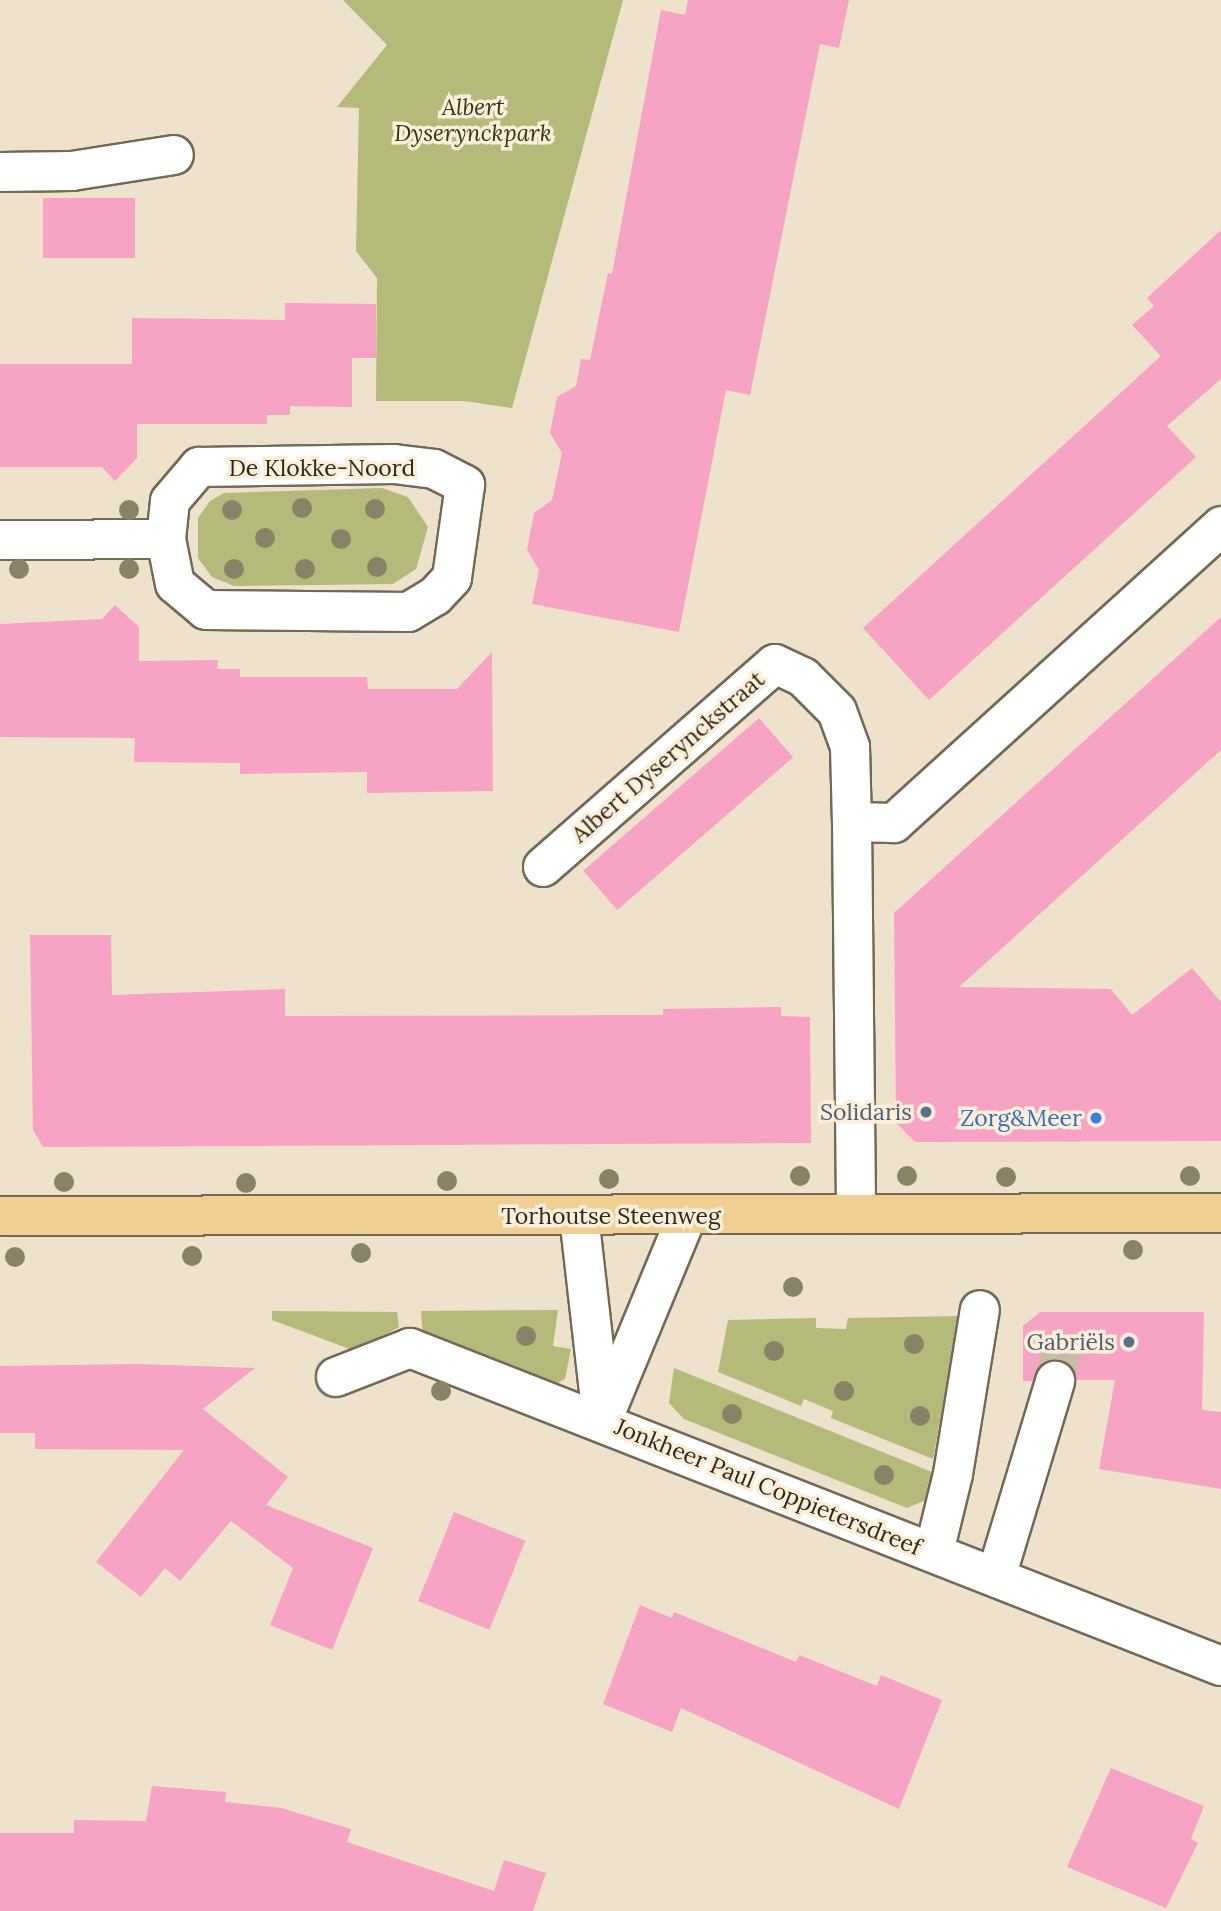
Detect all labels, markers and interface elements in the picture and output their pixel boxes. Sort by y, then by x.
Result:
park label: Albert Dyserynckpark [394,93,552,147]
street label: De Klokke-Noord [229,454,415,482]
street label: Albert Dyserynckstraat [566,666,770,848]
place label: Solidaris [820,1098,912,1126]
marker: Solidaris [918,1104,934,1120]
place label: Zorg&Meer [960,1104,1082,1132]
marker: Zorg&Meer [1088,1110,1104,1126]
street label: Torhoutse Steenweg [501,1202,721,1230]
place label: Gabriëls [1026,1328,1115,1356]
marker: Gabriëls [1121,1334,1137,1350]
street label: Jonkheer Paul Coppietersdreef [611,1413,925,1561]

